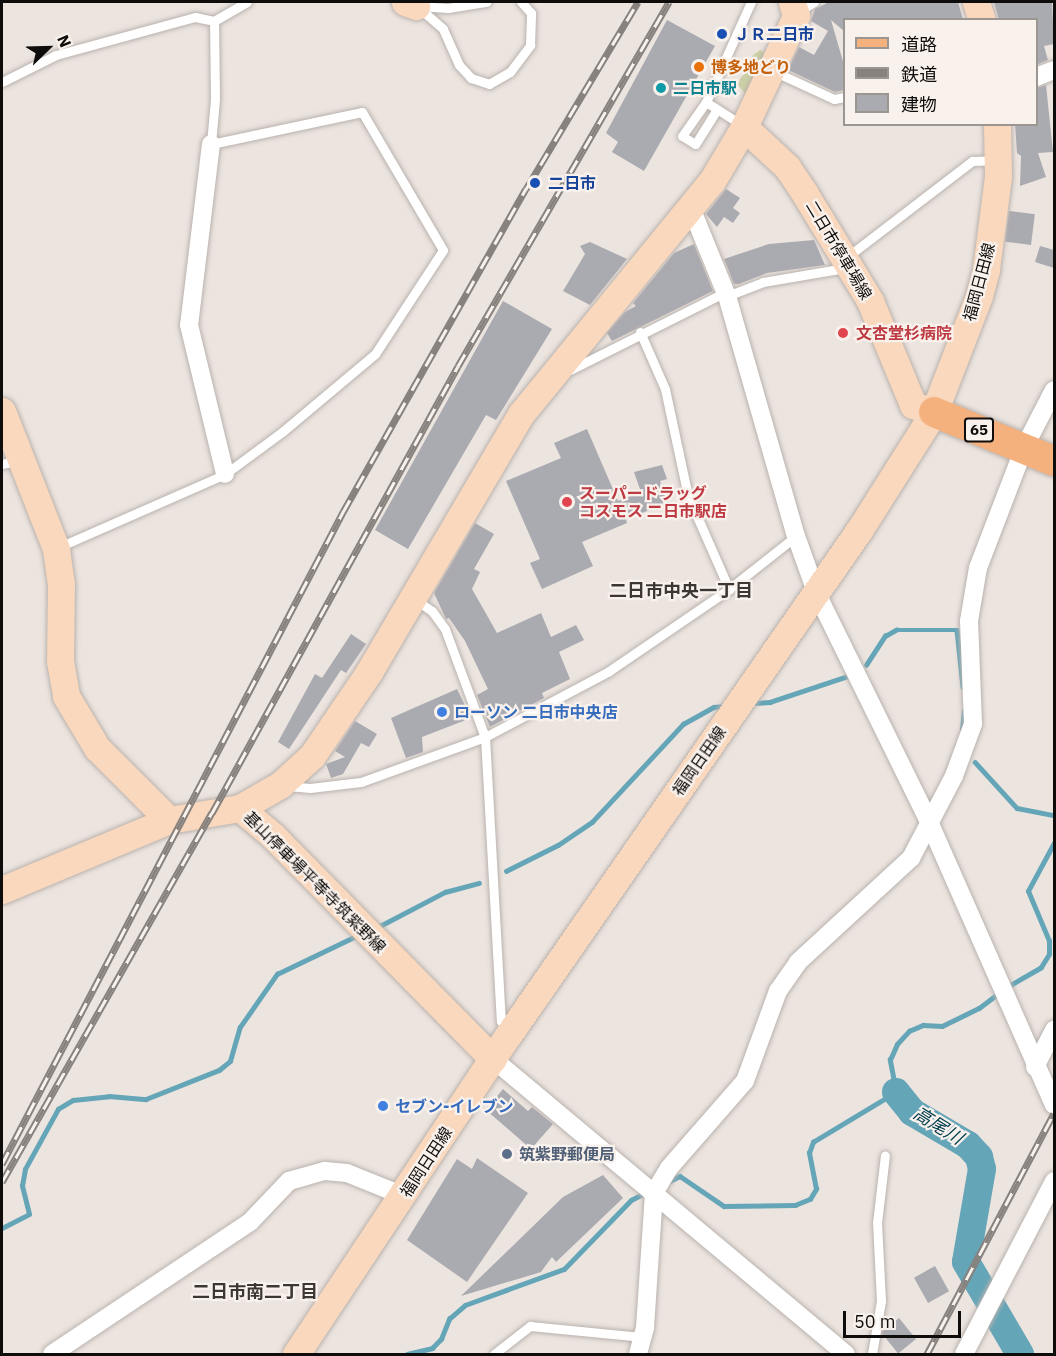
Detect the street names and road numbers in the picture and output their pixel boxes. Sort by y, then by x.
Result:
street label: 二日市停車場線 [802,197,876,303]
street label: 福岡日田線 [959,241,999,323]
road number: 65 [964,418,994,442]
street label: 福岡日田線 [668,723,730,799]
street label: 基山停車場平等寺筑紫野線 [240,807,390,957]
street label: 福岡日田線 [396,1123,456,1201]

